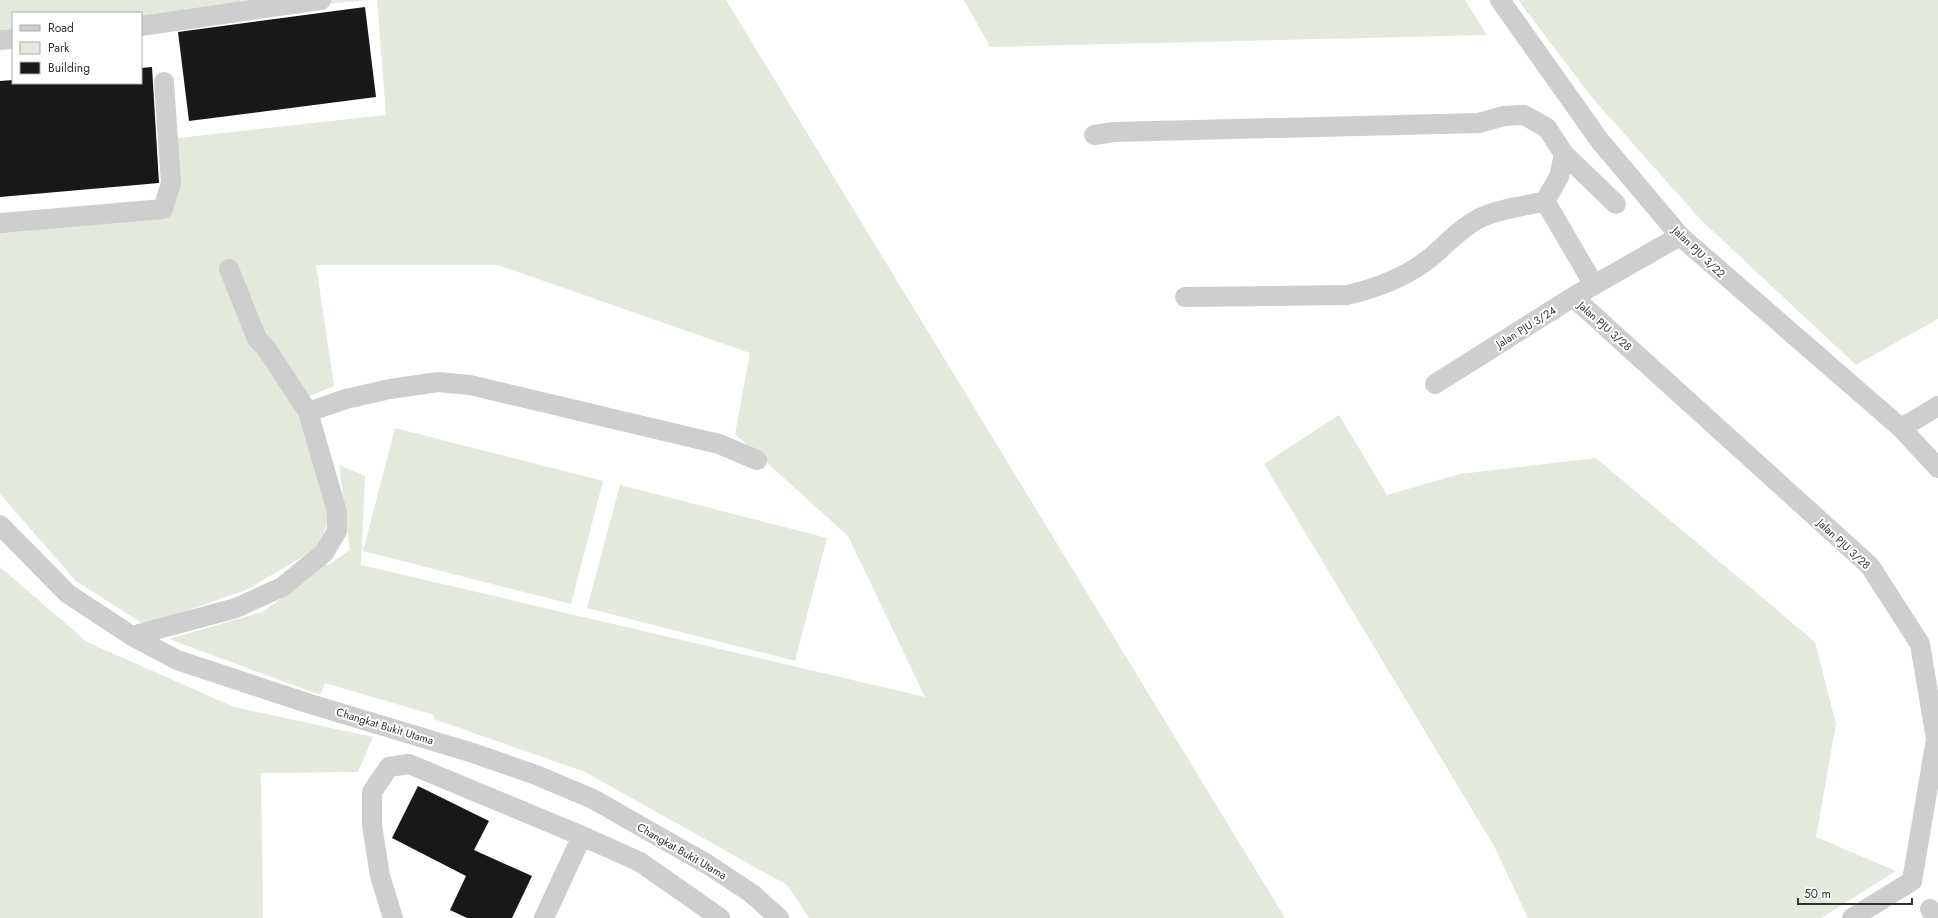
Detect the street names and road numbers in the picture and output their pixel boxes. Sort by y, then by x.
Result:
street label: Jalan PJU 3/22 [1668,221,1729,281]
street label: Jalan PJU 3/28 [1573,296,1635,355]
street label: Jalan PJU 3/24 [1491,302,1560,353]
street label: Jalan PJU 3/28 [1812,514,1874,573]
street label: Changkat Bukit Utama [334,704,436,748]
street label: Changkat Bukit Utama [634,819,730,883]

